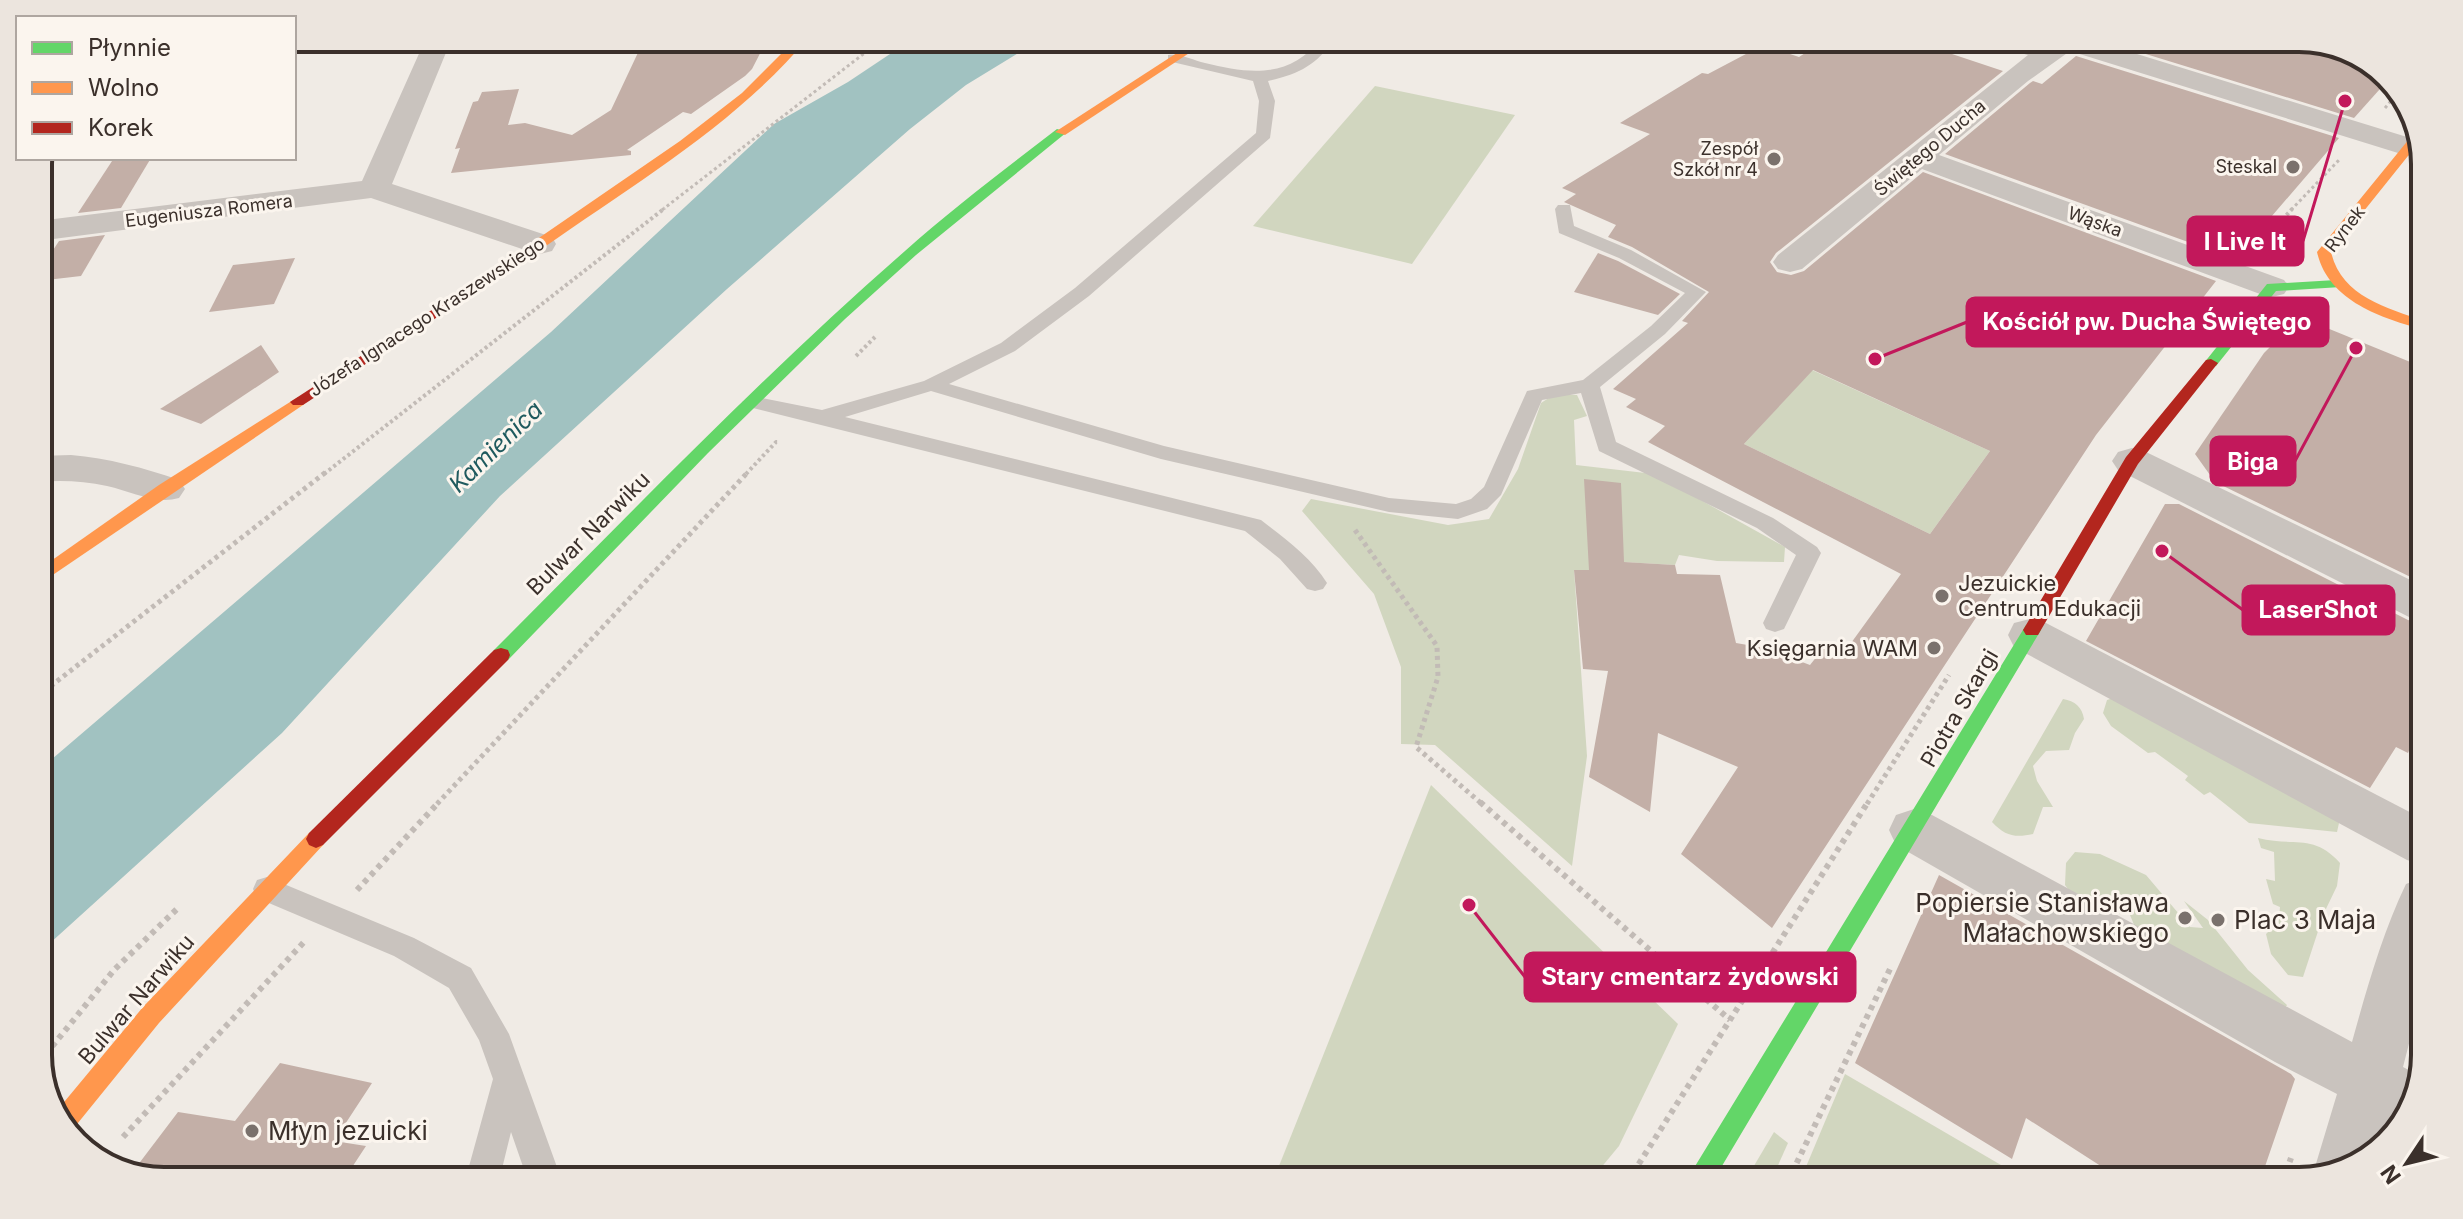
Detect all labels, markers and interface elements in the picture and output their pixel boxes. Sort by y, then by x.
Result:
legend [16,16,296,160]
text: Płynnie [88,33,171,62]
text: Wolno [88,73,159,102]
street label: Świętego Ducha [1869,94,1990,200]
text: Korek [88,113,153,142]
place label: Zespół Szkół nr 4 [1673,138,1759,180]
marker: Zespół Szkół nr 4 [1765,150,1783,168]
place label: Steskal [2215,156,2277,177]
marker: Steskal [2284,158,2302,176]
street label: Eugeniusza Romera [124,190,294,231]
street label: Rynek [2320,201,2369,256]
street label: Wąska [2065,202,2125,241]
callout: I Live It [2188,217,2303,265]
text: I Live It [2204,227,2286,256]
street label: Józefa Ignacego Kraszewskiego [305,233,548,401]
callout: Kościół pw. Ducha Świętego [1967,298,2328,346]
text: Kościół pw. Ducha Świętego [1982,307,2312,336]
water label: Kamienica [443,395,549,498]
callout: Biga [2211,437,2295,485]
text: Biga [2227,447,2279,476]
street label: Bulwar Narwiku [521,466,655,600]
place label: Jezuickie Centrum Edukacji [1958,570,2141,621]
callout: LaserShot [2243,586,2394,634]
marker: Jezuickie Centrum Edukacji [1933,587,1951,605]
text: LaserShot [2258,595,2378,624]
place label: Księgarnia WAM [1747,635,1918,661]
marker: Księgarnia WAM [1925,639,1943,657]
street label: Piotra Skargi [1915,644,2003,772]
place label: Popiersie Stanisława Małachowskiego [1915,887,2169,948]
place label: Plac 3 Maja [2234,904,2376,935]
marker: Popiersie Stanisława Małachowskiego [2176,909,2194,927]
marker: Plac 3 Maja [2209,911,2227,929]
street label: Bulwar Narwiku [73,929,199,1069]
callout: Stary cmentarz żydowski [1525,953,1855,1001]
text: Stary cmentarz żydowski [1541,962,1839,991]
place label: Młyn jezuicki [268,1115,428,1146]
marker: Młyn jezuicki [243,1122,261,1140]
north arrow [2367,1123,2447,1203]
text: N [2375,1160,2406,1189]

